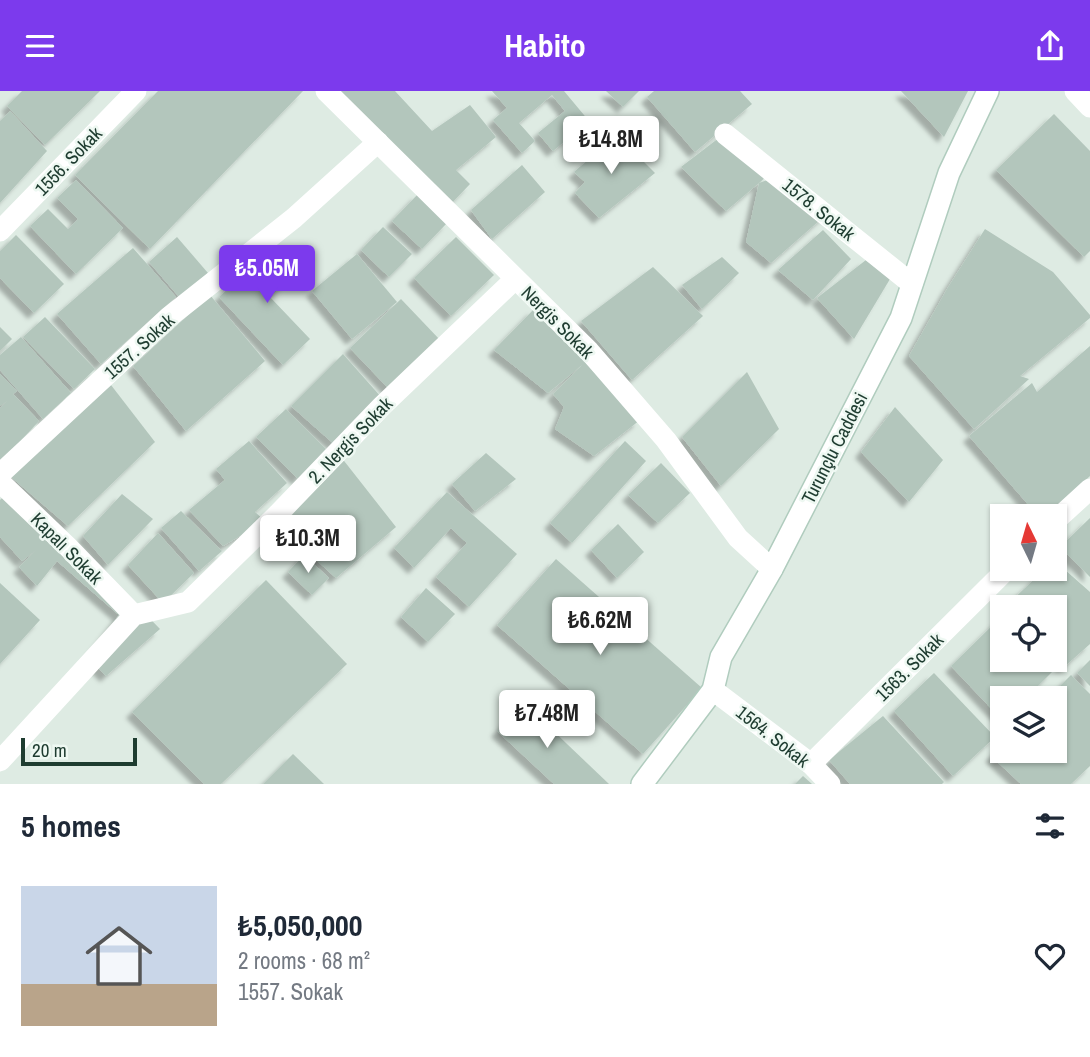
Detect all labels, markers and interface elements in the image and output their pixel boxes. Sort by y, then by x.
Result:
text: Habito [504,24,586,67]
icon: menu [21,27,59,65]
icon: share [1031,27,1069,65]
pin: ₺14.8M [554,116,668,176]
street label: 1556. Sokak [29,121,108,201]
text: ₺14.8M [579,123,643,154]
street label: 1578. Sokak [777,172,861,246]
pin: ₺5.05M [210,245,324,305]
text: ₺5.05M [235,252,299,283]
street label: Nergis Sokak [516,280,600,364]
street label: 1557. Sokak [98,307,180,385]
street label: Turunçlu Caddesi [795,388,873,508]
street label: 2. Nergis Sokak [302,391,398,489]
north arrow [990,504,1068,581]
map controls [990,504,1067,763]
street label: Kapalı Sokak [25,506,109,590]
pin: ₺10.3M [251,515,365,575]
text: ₺10.3M [276,522,340,553]
button: locate [990,595,1067,672]
pin: ₺6.62M [543,597,657,657]
text: ₺6.62M [568,604,632,635]
street label: 1563. Sokak [869,627,949,707]
button: layers [990,686,1067,763]
pin: ₺7.48M [490,691,604,750]
text: ₺7.48M [515,697,579,728]
street label: 1564. Sokak [731,699,815,773]
scale bar [21,735,136,767]
text: 20 m [32,737,67,763]
text: 5 homes [21,806,121,846]
icon: filters [1031,807,1069,845]
text: ₺5,050,000 [238,905,362,945]
icon: home [77,914,161,998]
icon: heart [1031,937,1069,975]
text: 2 rooms · 68 m² [238,945,370,976]
text: 1557. Sokak [238,976,343,1007]

